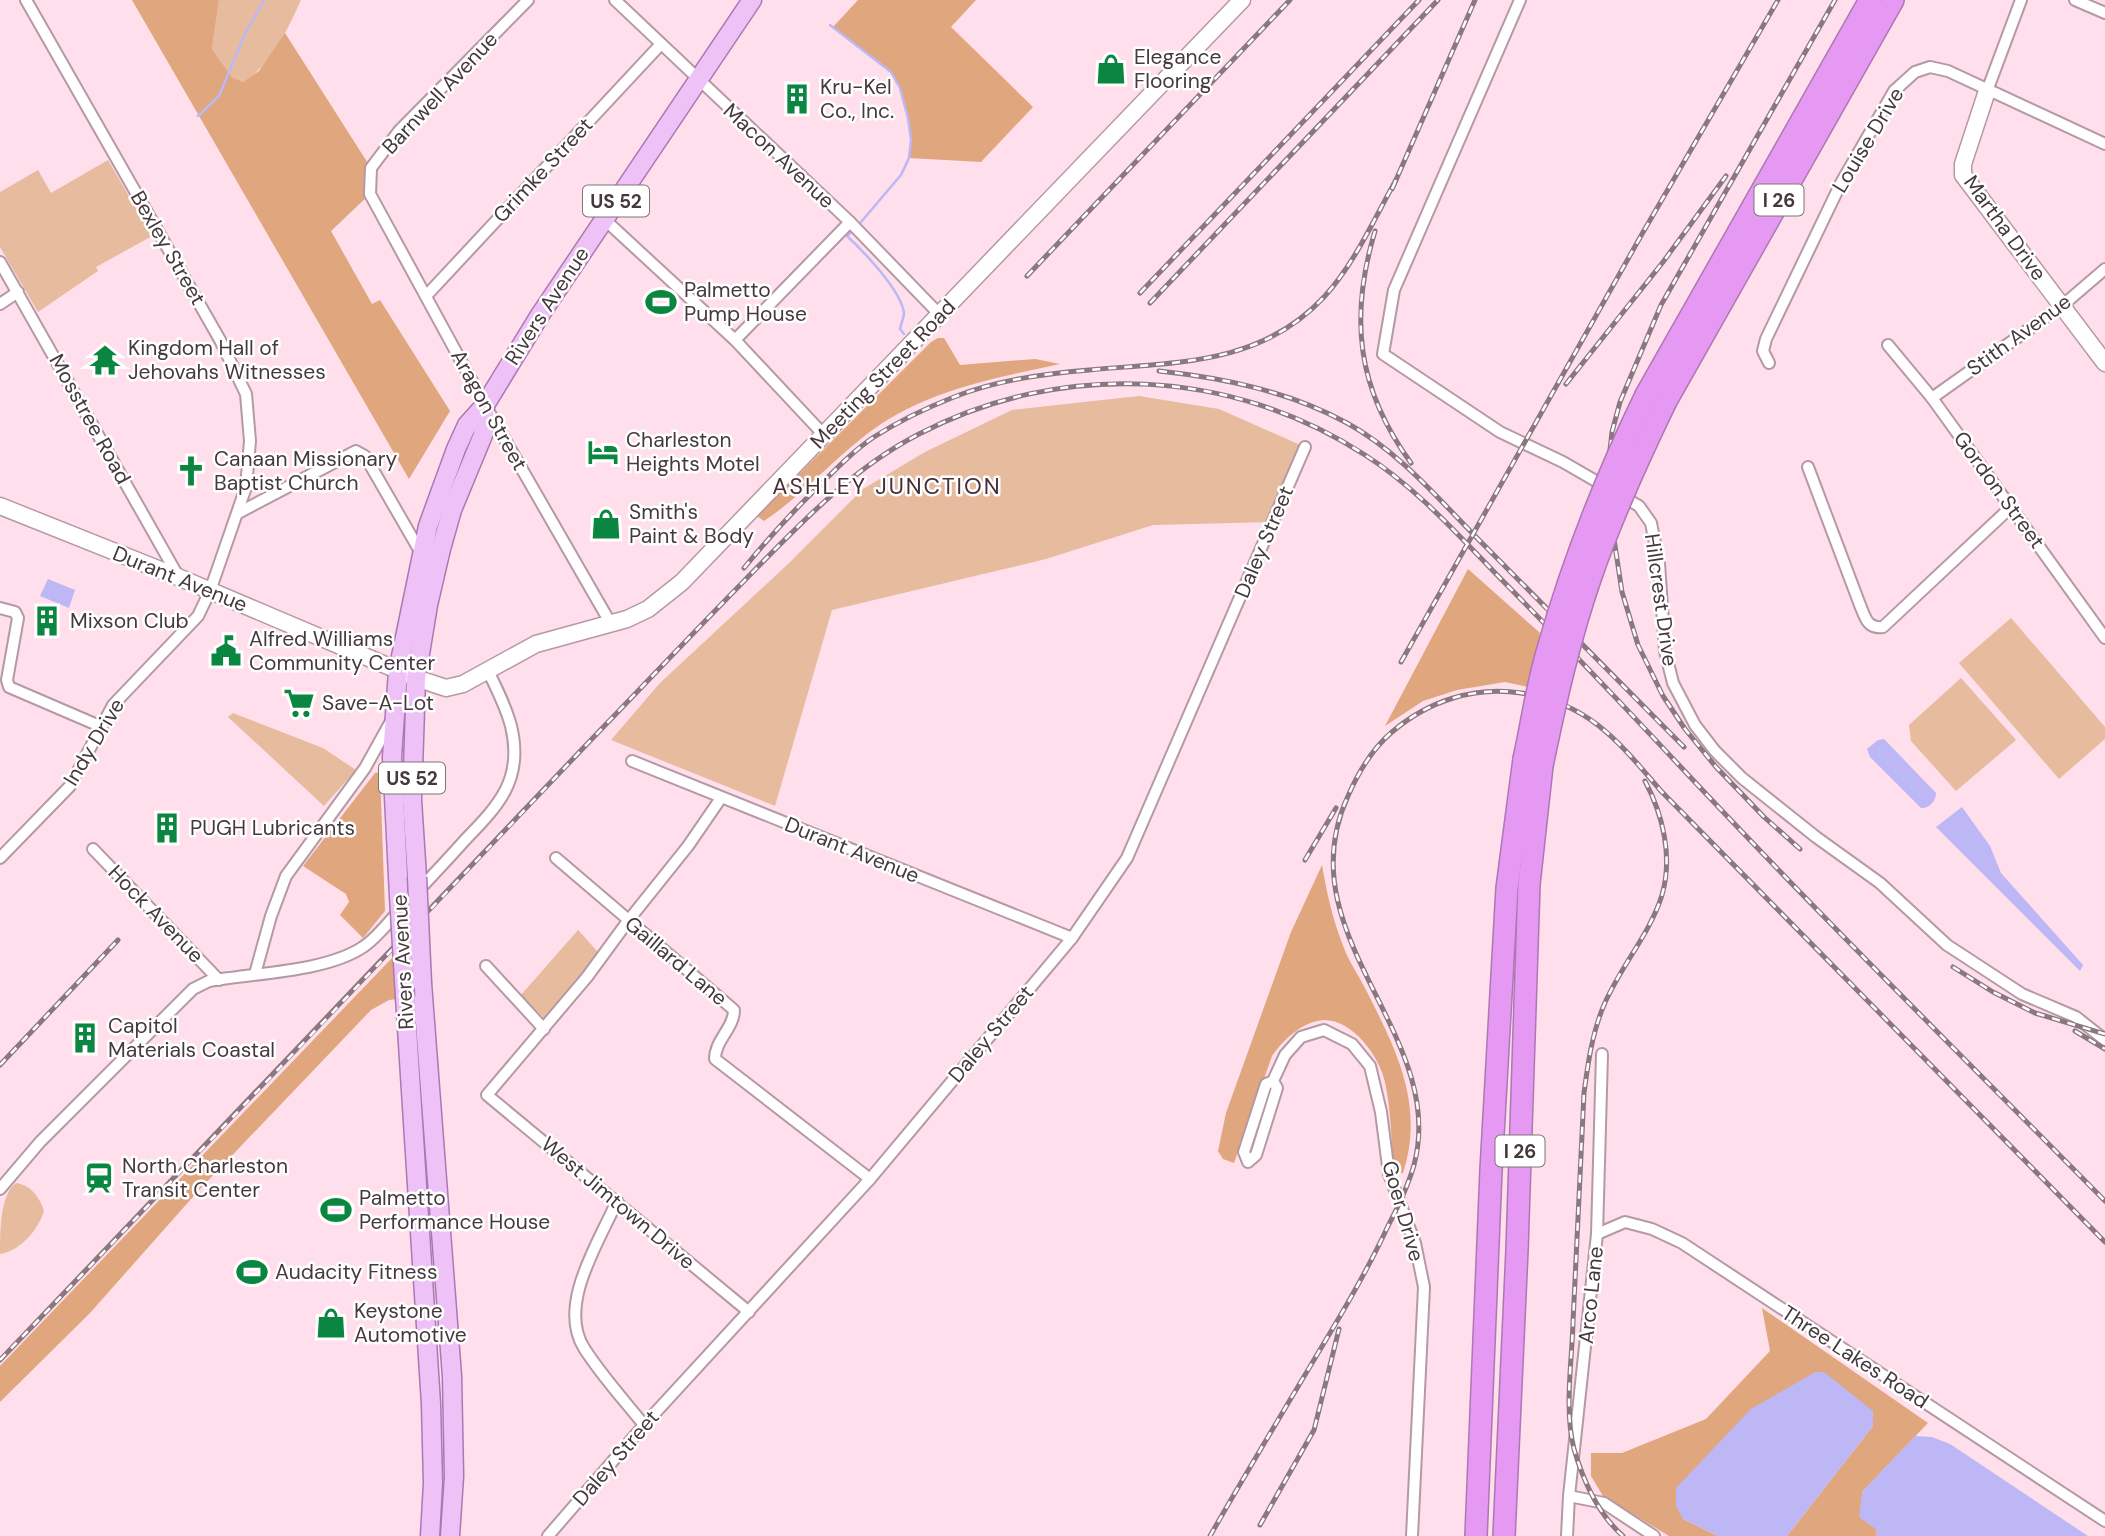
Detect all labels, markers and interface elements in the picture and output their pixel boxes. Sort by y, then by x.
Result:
street label: Barnwell Avenue [376,26,504,160]
place label: Elegance Flooring [1134,43,1222,95]
shop icon: Elegance Flooring [1094,52,1128,86]
place label: Kru-Kel Co., Inc. [820,73,894,125]
building icon: Kru-Kel Co., Inc. [780,82,814,116]
street label: Louise Drive [1826,82,1910,198]
street label: Macon Avenue [717,97,841,215]
street label: Grimke Street [487,111,599,229]
street label: Martha Drive [1957,170,2053,286]
road number: I 26 [1754,184,1803,216]
street label: Bexley Street [124,186,212,310]
road number: US 52 [583,186,649,216]
street label: Rivers Avenue [498,242,596,370]
place label: Palmetto Pump House [684,276,807,328]
sports icon: Palmetto Pump House [644,285,678,319]
street label: Stith Avenue [1961,288,2077,382]
street label: Meeting Street Road [804,293,962,455]
place label: Kingdom Hall of Jehovahs Witnesses [128,334,326,386]
temple icon: Kingdom Hall of Jehovahs Witnesses [88,343,122,377]
street label: Aragon Street [444,345,534,475]
street label: Mosstree Road [43,349,137,489]
place label: Charleston Heights Motel [626,426,760,478]
street label: Gordon Street [1947,426,2051,554]
hotel icon: Charleston Heights Motel [586,435,620,469]
place label: Canaan Missionary Baptist Church [214,445,398,497]
church icon: Canaan Missionary Baptist Church [174,454,208,488]
district label: ASHLEY JUNCTION [772,471,1002,501]
street label: Daley Street [1228,482,1300,602]
place label: Smith's Paint & Body [629,498,754,550]
shop icon: Smith's Paint & Body [589,507,623,541]
street label: Hillcrest Drive [1638,532,1684,668]
street label: Durant Avenue [109,539,252,619]
building icon: Mixson Club [30,604,64,638]
place label: Mixson Club [70,607,189,635]
place label: Alfred Williams Community Center [249,625,435,677]
public building icon: Alfred Williams Community Center [209,634,243,668]
supermarket icon: Save-A-Lot [282,686,316,720]
place label: Save-A-Lot [322,689,434,717]
street label: Indy Drive [57,693,131,791]
road number: US 52 [379,762,445,793]
street label: Durant Avenue [781,810,924,890]
building icon: PUGH Lubricants [150,811,184,845]
place label: PUGH Lubricants [190,814,355,842]
street label: Hock Avenue [102,859,210,969]
street label: Rivers Avenue [385,894,421,1030]
street label: Gaillard Lane [619,910,733,1012]
street label: Daley Street [942,979,1040,1089]
place label: Capitol Materials Coastal [108,1012,275,1064]
building icon: Capitol Materials Coastal [68,1021,102,1055]
street label: West Jimtown Drive [535,1130,701,1276]
road number: I 26 [1496,1135,1544,1166]
place label: North Charleston Transit Center [122,1152,288,1204]
street label: Goer Drive [1375,1157,1431,1265]
station icon: North Charleston Transit Center [82,1161,116,1195]
place label: Palmetto Performance House [359,1184,550,1236]
sports icon: Palmetto Performance House [319,1193,353,1227]
street label: Arco Lane [1572,1245,1610,1345]
sports icon: Audacity Fitness [235,1255,269,1289]
place label: Audacity Fitness [275,1258,437,1286]
place label: Keystone Automotive [354,1297,467,1349]
street label: Three Lakes Road [1776,1299,1934,1415]
shop icon: Keystone Automotive [314,1306,348,1340]
street label: Daley Street [566,1404,666,1512]

